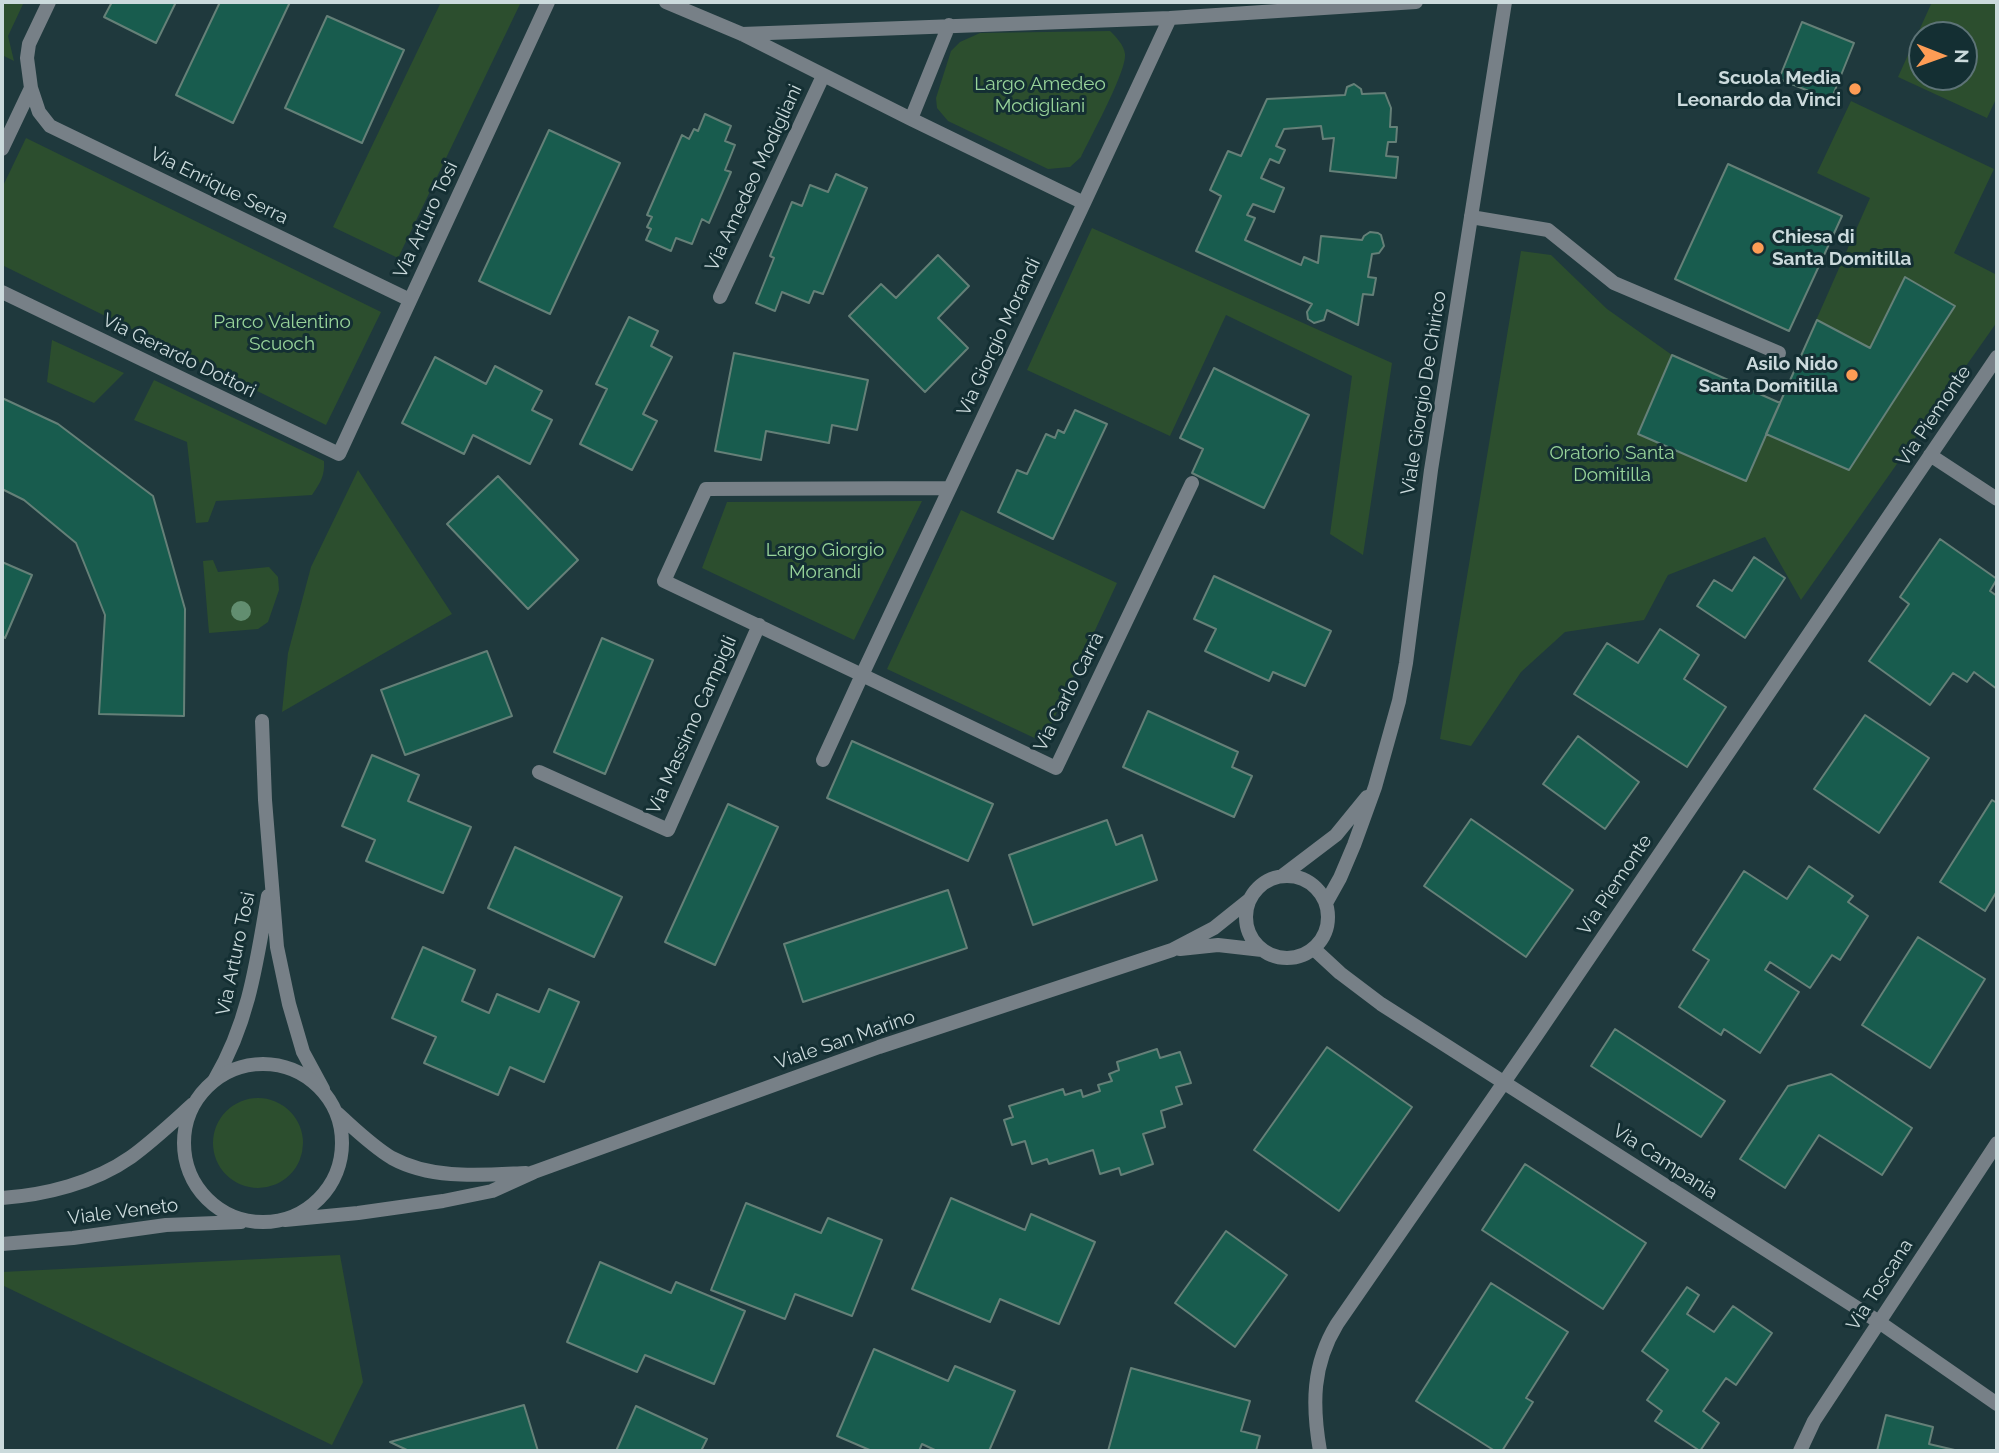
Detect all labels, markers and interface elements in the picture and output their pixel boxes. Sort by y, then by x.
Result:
north arrow [1908,21,1978,91]
text: N [1951,49,1973,64]
place label: Scuola Media Leonardo da Vinci [1677,67,1841,111]
park label: Largo Amedeo Modigliani [974,73,1106,117]
street label: Via Amedeo Modigliani [701,81,807,275]
marker: Scuola Media Leonardo da Vinci [1847,81,1863,97]
street label: Via Enrique Serra [146,143,292,229]
street label: Via Arturo Tosi [389,158,463,282]
place label: Chiesa di Santa Domitilla [1772,226,1911,270]
marker: Chiesa di Santa Domitilla [1750,240,1766,256]
street label: Via Giorgio Morandi [952,254,1046,420]
street label: Viale Giorgio De Chirico [1397,289,1451,497]
street label: Via Gerardo Dottori [99,309,259,403]
park label: Parco Valentino Scuoch [213,311,351,355]
place label: Asilo Nido Santa Domitilla [1699,353,1838,397]
street label: Via Piemonte [1892,361,1976,471]
marker: Asilo Nido Santa Domitilla [1844,367,1860,383]
park label: Oratorio Santa Domitilla [1549,442,1675,486]
park label: Largo Giorgio Morandi [766,539,884,583]
street label: Via Carlo Carrà [1029,629,1109,755]
street label: Via Massimo Campigli [642,632,742,818]
street label: Via Piemonte [1573,830,1657,940]
street label: Via Arturo Tosi [212,890,260,1018]
street label: Viale San Marino [772,1005,918,1075]
street label: Via Campania [1608,1120,1722,1204]
street label: Viale Veneto [67,1194,179,1230]
street label: Via Toscana [1842,1235,1918,1335]

